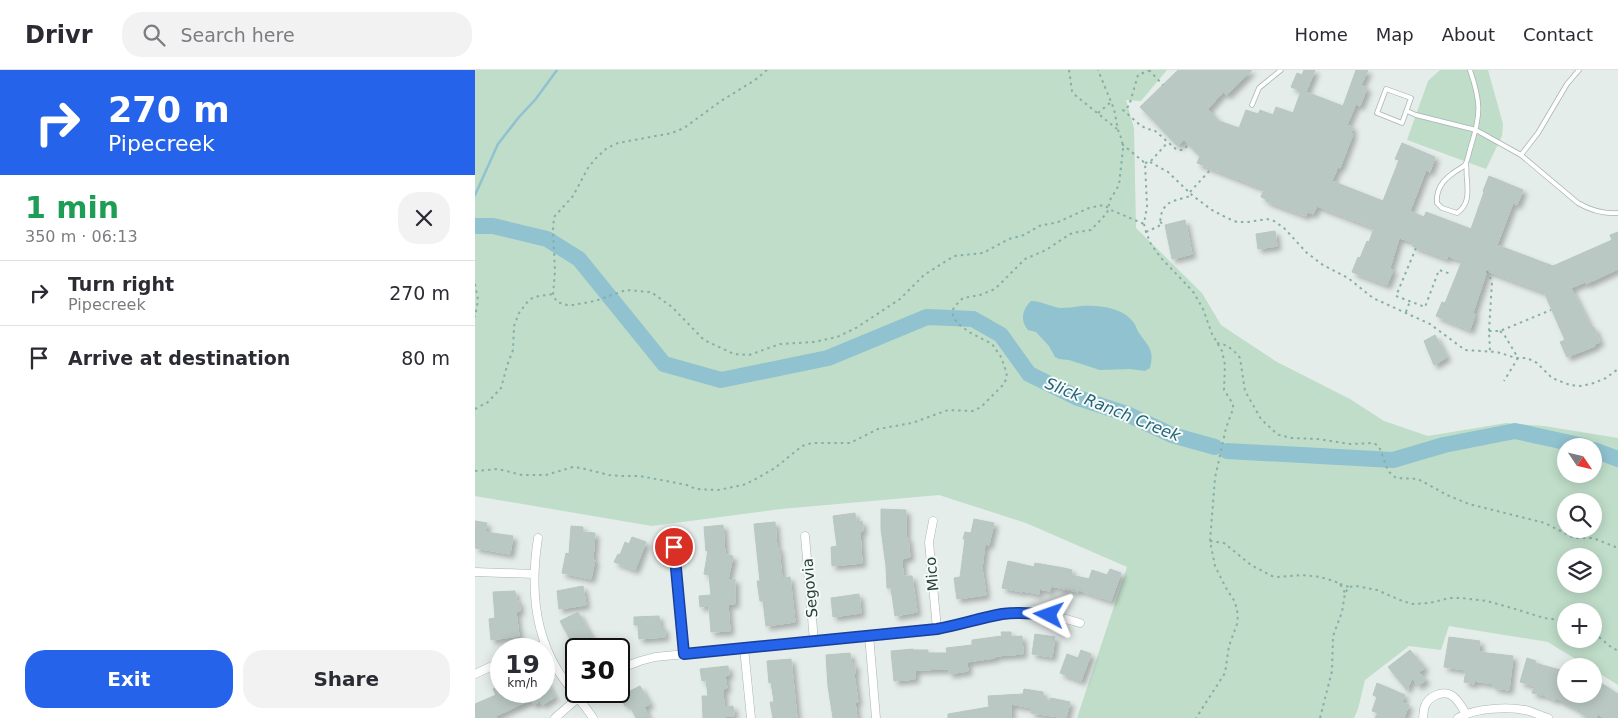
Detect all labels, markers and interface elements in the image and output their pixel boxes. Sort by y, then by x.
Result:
search box [122,12,472,57]
text: Drivr [25,21,92,49]
icon: search [140,21,168,49]
text: Search here [180,24,295,46]
text: Home [1295,24,1348,45]
text: Map [1376,24,1414,45]
text: About [1442,24,1495,45]
text: Contact [1523,24,1593,45]
icon: right [25,90,90,155]
text: 270 m [108,90,230,130]
text: Pipecreek [108,131,215,156]
text: 1 min [25,190,119,225]
button: close [398,192,450,244]
text: 350 m · 06:13 [25,227,138,246]
text: Turn right [68,273,174,295]
icon: right [25,279,53,307]
text: 270 m [389,282,450,304]
text: Pipecreek [68,295,146,314]
icon: arrive [25,344,53,372]
text: Arrive at destination [68,347,290,369]
text: 80 m [401,347,450,369]
water label: Slick Ranch Creek [1043,374,1184,446]
north arrow [1557,438,1603,482]
map controls [1557,438,1602,703]
button: search [1557,493,1602,538]
pin [653,526,695,568]
icon: arrive [660,533,688,561]
button: layers [1557,548,1602,593]
street label: Mico [922,556,942,592]
street label: Segovia [798,557,822,619]
position arrow [1022,588,1074,640]
button: + [1557,603,1602,648]
speed limit sign: 30 [565,638,630,703]
button: Exit [25,650,233,708]
button: Share [243,650,450,708]
text: 19 [505,650,540,679]
button: − [1557,658,1602,703]
text: km/h [507,676,538,690]

